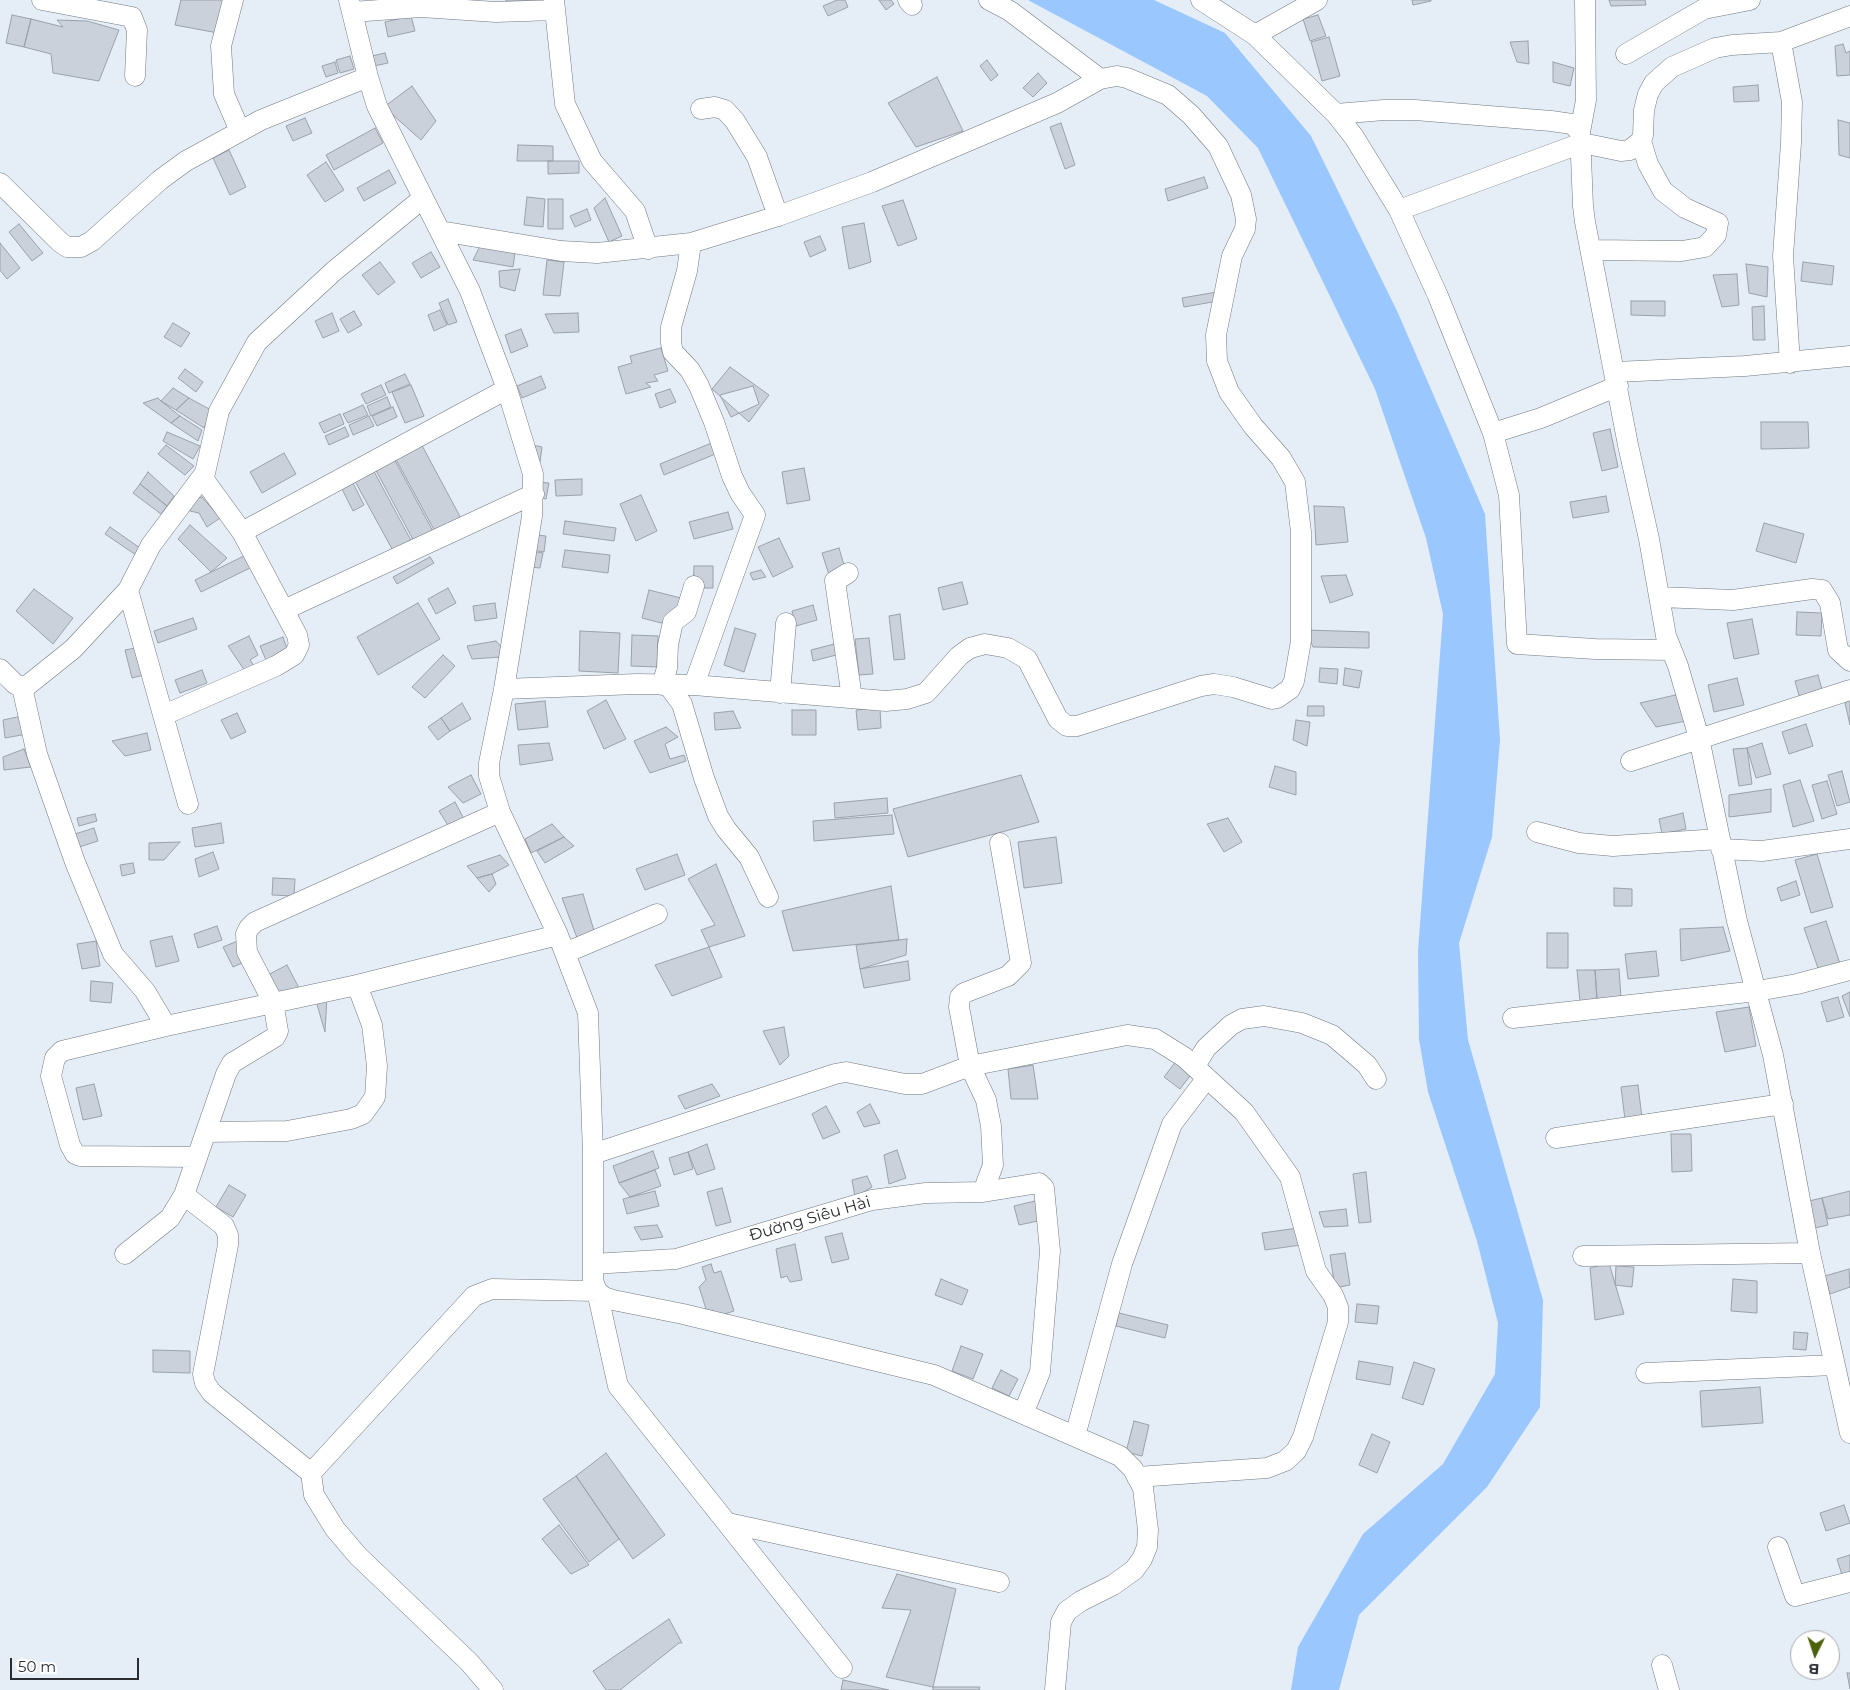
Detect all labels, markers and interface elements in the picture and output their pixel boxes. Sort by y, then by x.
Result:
street label: Đường Siêu Hài [747,1192,873,1246]
north arrow [1790,1630,1840,1680]
scale bar [12,1648,141,1680]
text: 50 m [18,1657,56,1676]
text: B [1808,1660,1820,1678]

